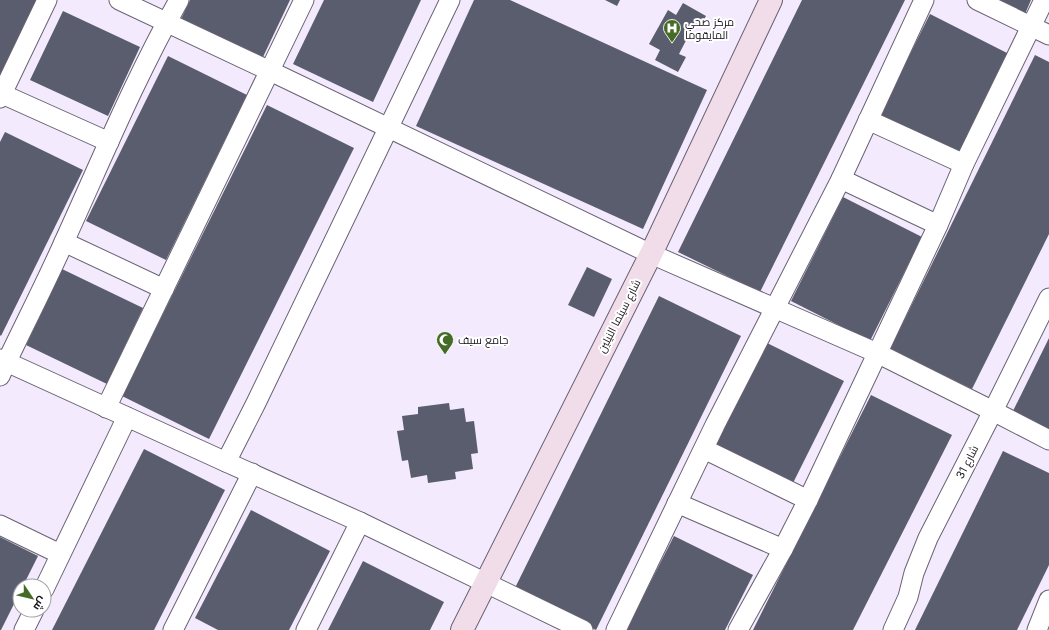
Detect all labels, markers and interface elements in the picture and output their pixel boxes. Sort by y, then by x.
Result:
place label: مركز صحي المايقوما [685,15,734,42]
hospital icon: مركز صحي المايقوما [662,18,682,43]
street label: شارع سينما النيلين [594,277,644,355]
mosque icon: جامع سيف [435,330,455,355]
place label: جامع سيف [458,333,508,348]
street label: شارع 31 [953,443,982,482]
north arrow [12,578,52,618]
text: ش [30,594,50,614]

